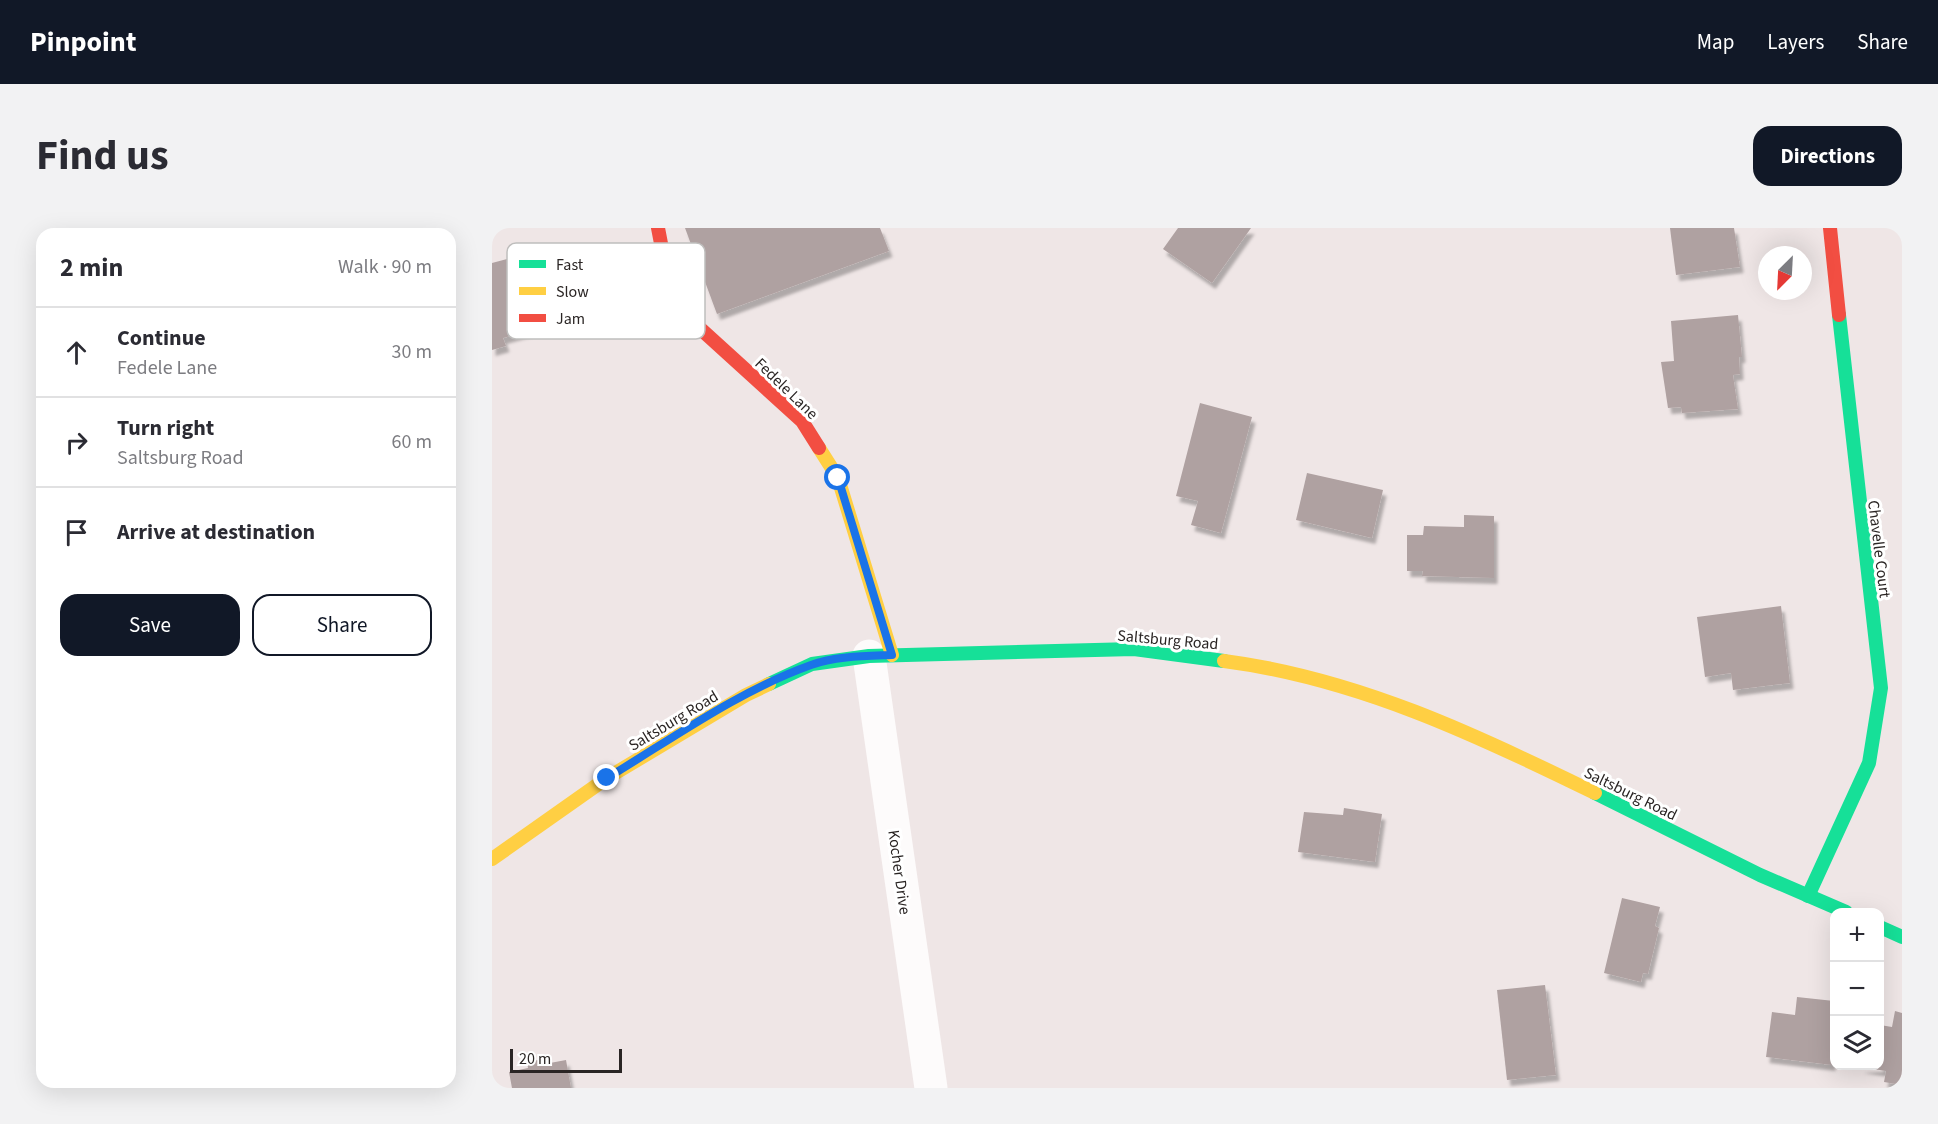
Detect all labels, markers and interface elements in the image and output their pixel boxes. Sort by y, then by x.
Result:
text: Pinpoint [30,22,137,62]
text: Map [1697,27,1734,57]
text: Layers [1767,27,1824,57]
text: Share [1857,27,1908,57]
text: Find us [36,126,169,186]
button: Directions [1753,126,1902,186]
legend [507,243,705,339]
north arrow [1758,246,1812,300]
text: 2 min [60,249,123,286]
text: Walk · 90 m [338,253,432,281]
text: Fast [556,254,584,276]
text: Slow [556,281,589,303]
text: Jam [556,308,585,330]
text: Continue [117,322,206,354]
icon: ahead [60,336,93,369]
text: 30 m [392,338,432,366]
street label: Fedele Lane [750,353,823,425]
text: Fedele Lane [117,354,217,382]
text: Turn right [117,412,214,444]
icon: right [60,426,93,459]
text: 60 m [392,428,432,456]
text: Saltsburg Road [117,444,243,472]
route start [824,464,850,490]
street label: Chavelle Court [1862,499,1896,600]
icon: arrive [60,516,93,549]
text: Arrive at destination [117,516,315,548]
button: Save [60,594,240,656]
button: Share [252,594,432,656]
street label: Saltsburg Road [1117,625,1219,655]
street label: Saltsburg Road [624,685,723,756]
street label: Saltsburg Road [1580,762,1681,826]
route end [593,764,619,790]
street label: Kocher Drive [882,828,916,916]
map controls [1830,908,1884,1070]
button: + [1830,908,1884,962]
button: − [1830,962,1884,1016]
button: layers [1830,1016,1884,1070]
scale bar [510,1046,622,1074]
text: 20 m [519,1048,551,1070]

